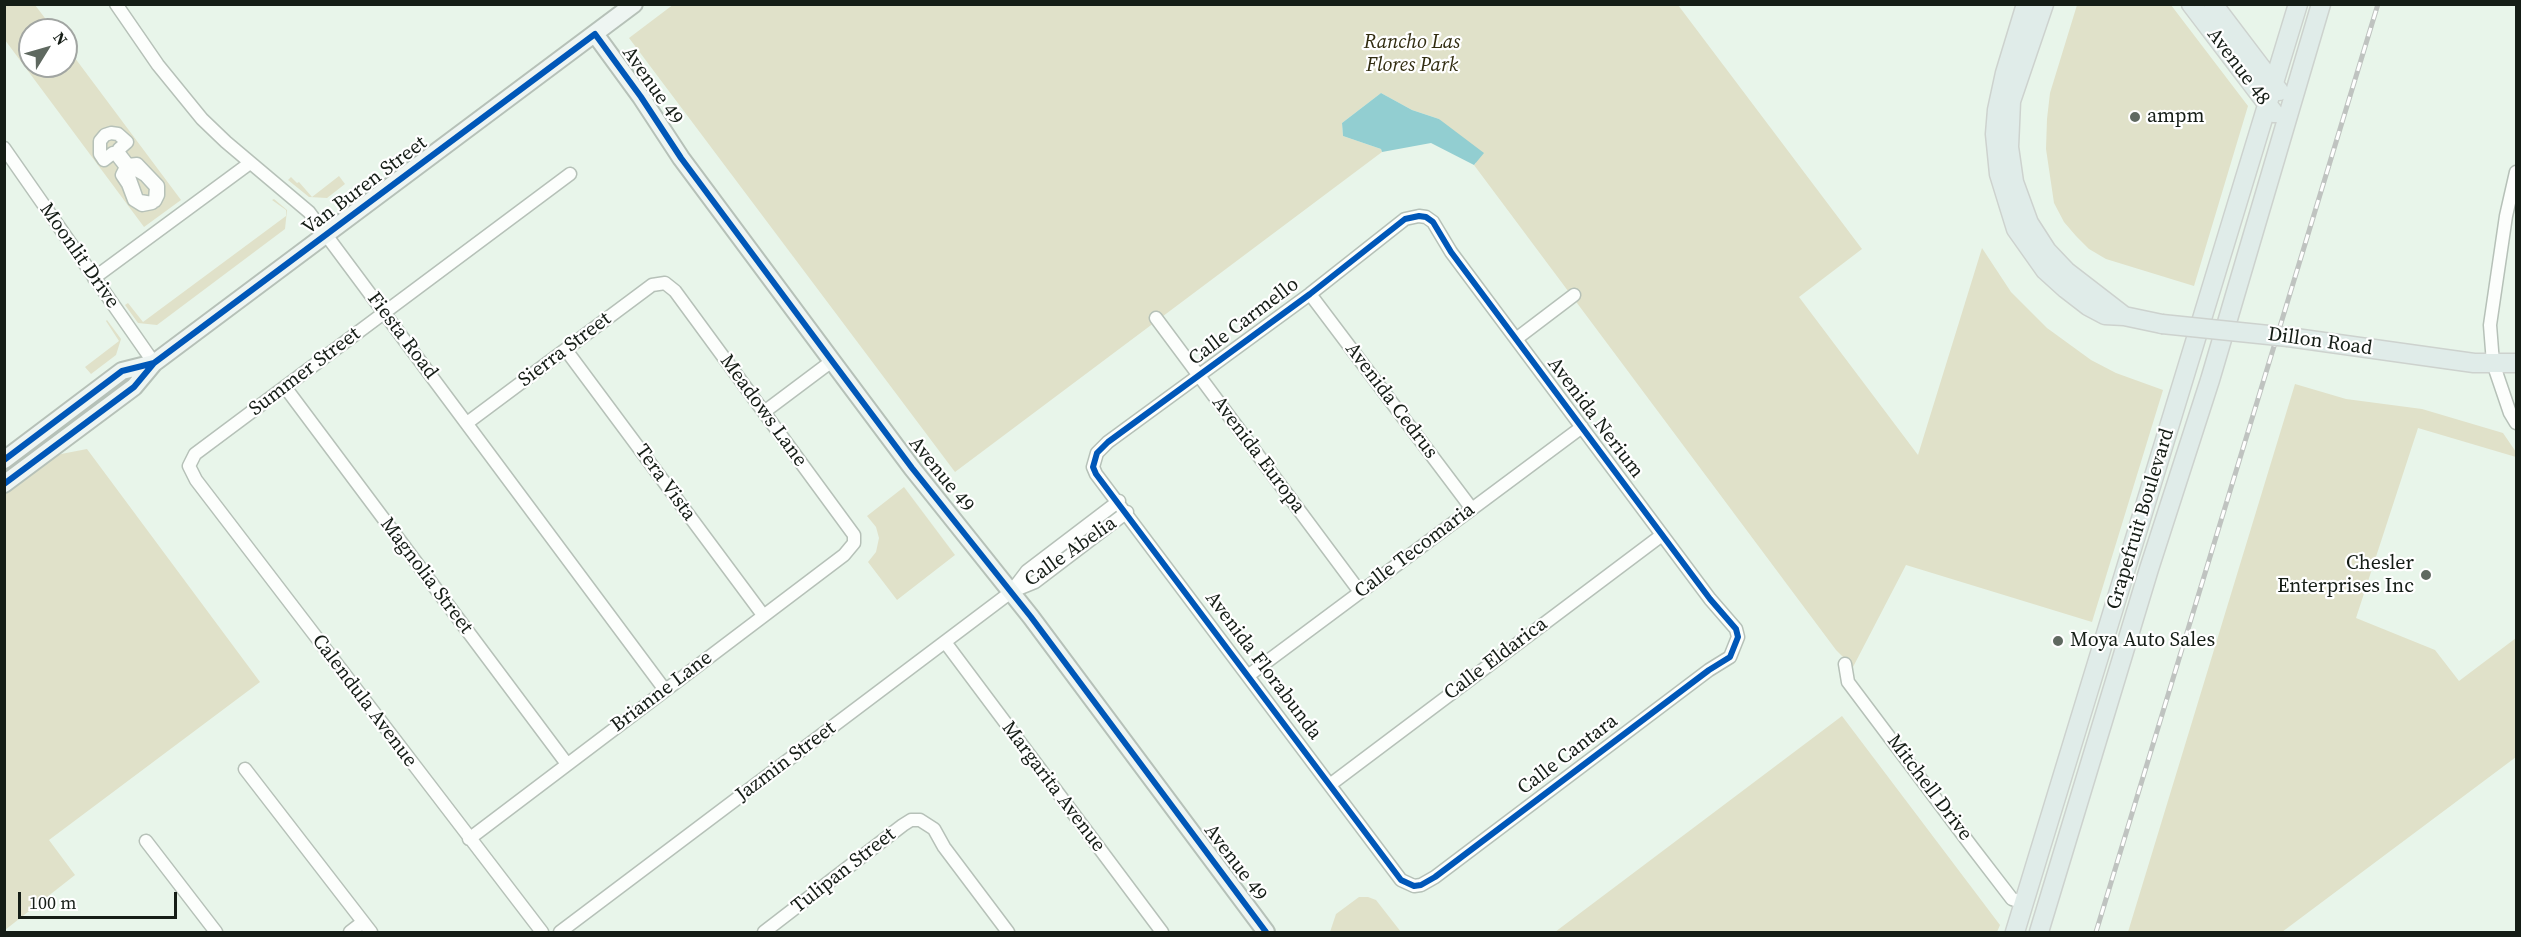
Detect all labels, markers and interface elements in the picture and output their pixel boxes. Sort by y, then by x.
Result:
north arrow [18,18,78,78]
street label: Avenue 48 [2201,24,2275,110]
text: N [48,27,73,50]
park label: Rancho Las Flores Park [1364,31,1460,78]
street label: Avenue 49 [616,42,688,130]
place label: ampm [2147,105,2204,129]
marker: ampm [2128,110,2142,124]
street label: Van Buren Street [298,131,432,241]
street label: Moonlit Drive [34,199,124,313]
street label: Calle Carmello [1184,273,1304,371]
street label: Fiesta Road [361,288,443,384]
street label: Sierra Street [514,307,616,393]
street label: Summer Street [245,322,365,422]
street label: Dillon Road [2266,323,2374,361]
street label: Avenida Cedrus [1340,338,1442,464]
street label: Meadows Lane [714,350,812,472]
street label: Avenida Nerium [1542,353,1648,483]
street label: Avenida Europa [1206,392,1310,518]
street label: Grapefruit Boulevard [2102,426,2180,612]
street label: Avenue 49 [903,432,979,518]
street label: Tera Vista [629,440,701,526]
street label: Calle Tecomaria [1350,498,1480,604]
street label: Calle Abelia [1020,512,1122,592]
street label: Magnolia Street [374,513,478,639]
place label: Chesler Enterprises Inc [2277,552,2414,599]
marker: Chesler Enterprises Inc [2419,568,2433,582]
street label: Avenida Florabunda [1199,587,1327,745]
street label: Calle Eldarica [1440,612,1552,706]
place label: Moya Auto Sales [2070,629,2215,653]
street label: Calendula Avenue [306,630,422,772]
marker: Moya Auto Sales [2051,634,2065,648]
street label: Brianne Lane [607,646,717,738]
street label: Calle Cantara [1513,710,1623,800]
street label: Jazmin Street [731,717,841,807]
street label: Margarita Avenue [996,717,1110,857]
street label: Mitchell Drive [1881,730,1977,846]
street label: Avenue 49 [1198,820,1272,906]
street label: Tulipan Street [787,823,901,919]
scale bar [21,880,180,918]
text: 100 m [29,890,76,915]

